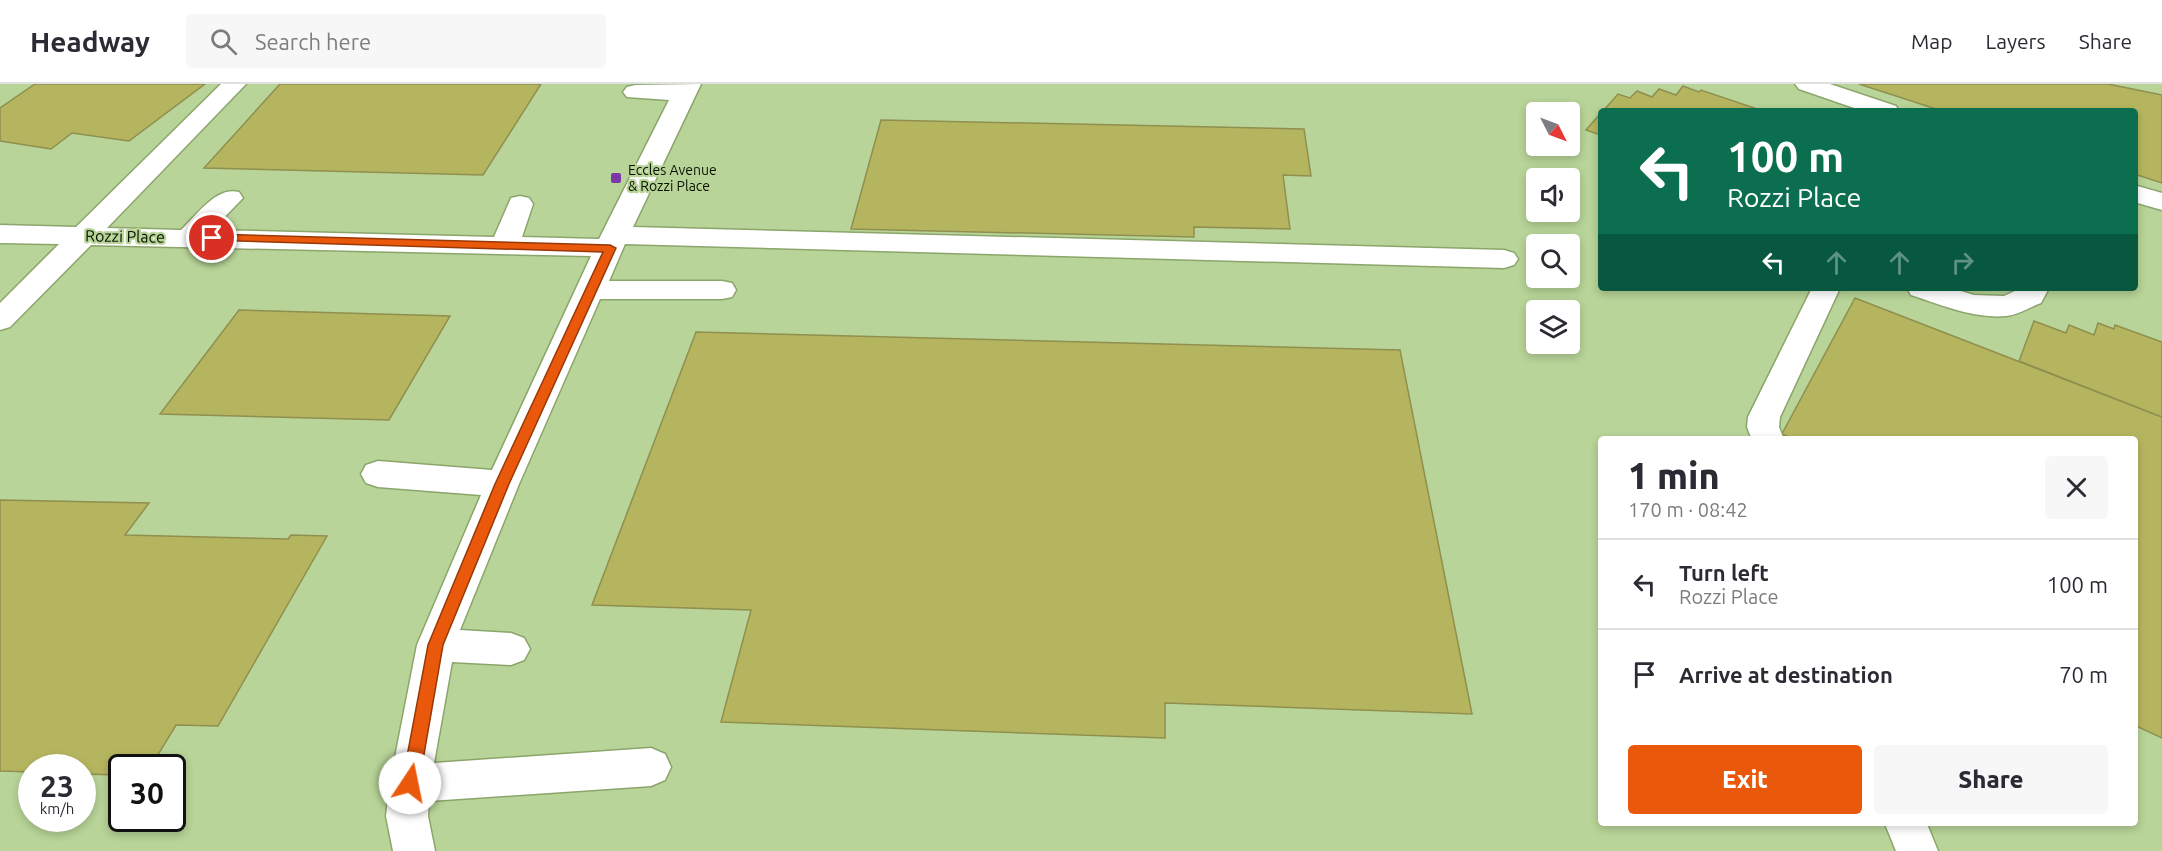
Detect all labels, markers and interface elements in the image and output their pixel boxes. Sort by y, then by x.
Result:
search box [186,14,606,68]
icon: search [207,25,240,58]
text: Headway [30,26,150,57]
text: Search here [255,29,371,54]
text: Map [1911,29,1952,53]
text: Layers [1985,29,2046,53]
text: Share [2079,29,2132,53]
north arrow [1526,102,1580,156]
map controls [1526,102,1580,354]
icon: left [1628,132,1706,210]
text: 100 m [1727,133,1844,180]
place label: Eccles Avenue & Rozzi Place [628,162,717,194]
button: sound [1526,168,1580,222]
marker: Eccles Avenue & Rozzi Place [609,171,623,185]
text: Rozzi Place [1727,182,1861,212]
pin [186,212,237,263]
icon: arrive [195,221,228,254]
street label: Rozzi Place [85,226,165,246]
button: search [1526,234,1580,288]
icon: left [1757,246,1790,279]
icon: ahead [1820,246,1853,279]
icon: ahead [1883,246,1916,279]
icon: right [1946,246,1979,279]
button: layers [1526,300,1580,354]
text: 1 min [1628,455,1720,496]
button: close [2045,456,2108,519]
text: 170 m · 08:42 [1628,498,1748,521]
text: Turn left [1679,560,1769,585]
icon: left [1628,568,1661,601]
text: 100 m [2047,572,2108,597]
text: Rozzi Place [1679,585,1779,608]
icon: arrive [1628,658,1661,691]
text: Arrive at destination [1679,662,1893,687]
text: 70 m [2059,662,2108,687]
button: Exit [1628,745,1862,814]
button: Share [1874,745,2108,814]
position arrow [378,751,442,815]
speed limit sign: 30 [108,754,186,832]
text: 23 [40,769,74,803]
text: km/h [40,800,74,817]

